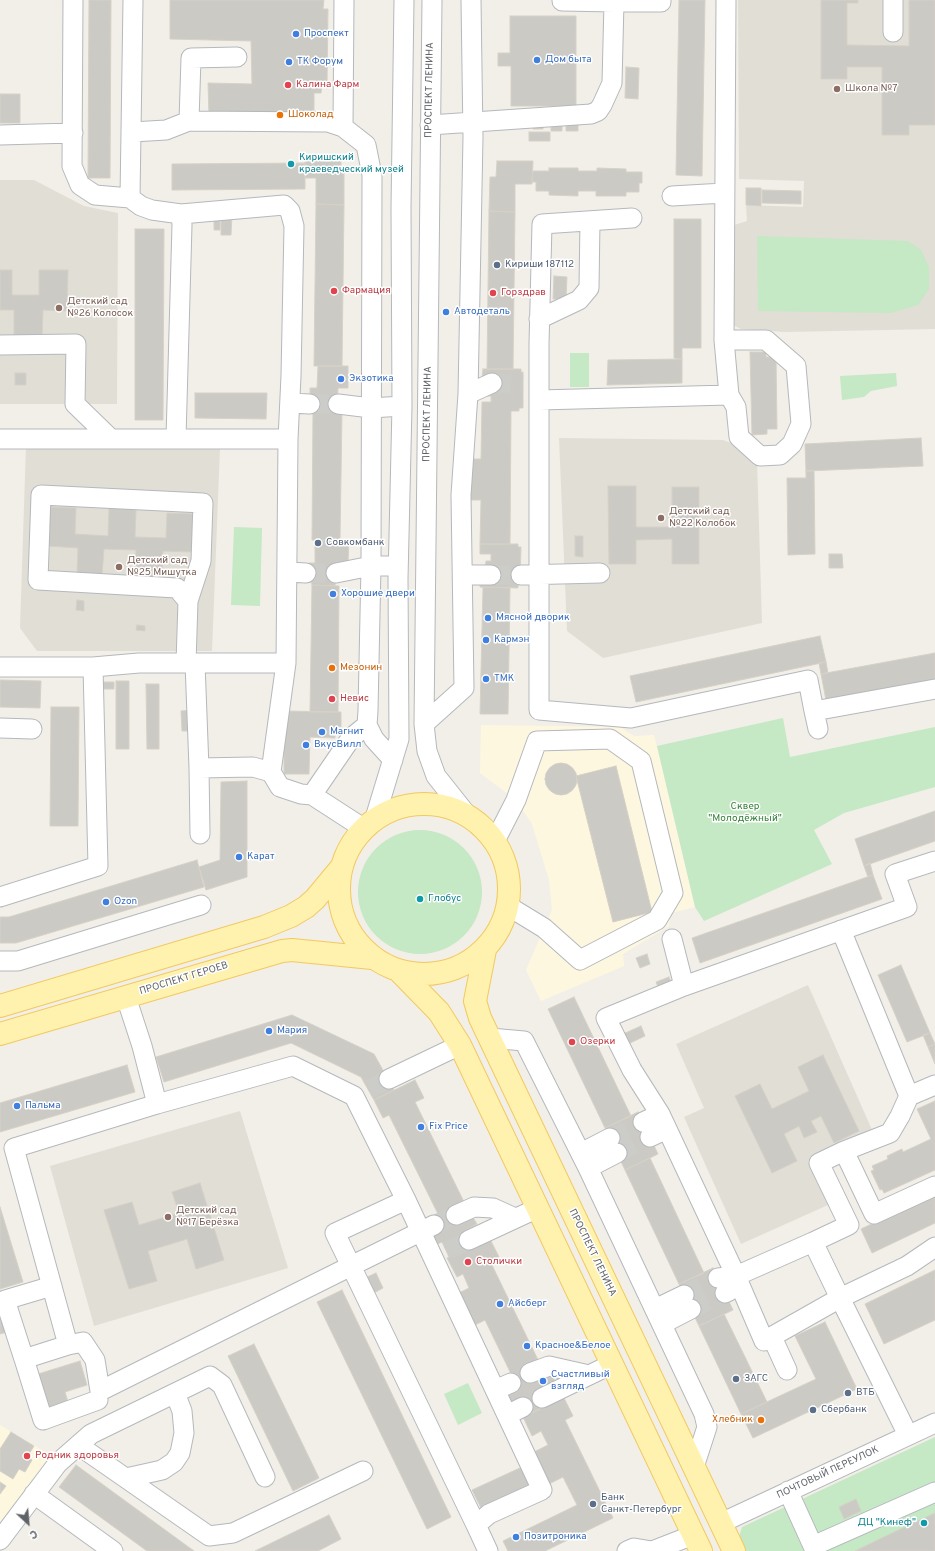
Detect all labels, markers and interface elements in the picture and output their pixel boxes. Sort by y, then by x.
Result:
place label: Проспект [304,28,349,40]
marker: Проспект [291,29,301,39]
street label: ПРОСПЕКТ ЛЕНИНА [423,42,437,138]
place label: Дом быта [545,54,592,66]
marker: Дом быта [532,55,542,65]
place label: ТК Форум [297,56,343,68]
marker: ТК Форум [284,57,294,67]
place label: Калина Фарм [296,79,359,91]
marker: Калина Фарм [283,80,293,90]
place label: Школа №7 [845,83,897,95]
marker: Школа №7 [832,84,842,94]
place label: Шоколад [288,109,334,121]
marker: Шоколад [275,110,285,120]
place label: Киришский краеведческий музей [299,152,404,176]
marker: Киришский краеведческий музей [286,159,296,169]
place label: Кириши 187112 [505,259,574,271]
marker: Кириши 187112 [492,260,502,270]
place label: Фармация [342,285,391,297]
marker: Фармация [329,286,339,296]
place label: Горздрав [501,287,546,299]
marker: Горздрав [488,288,498,298]
place label: Детский сад №26 Колосок [67,296,133,320]
marker: Детский сад №26 Колосок [54,303,64,313]
place label: Автодеталь [454,306,510,318]
marker: Автодеталь [441,307,451,317]
street label: ПРОСПЕКТ ЛЕНИНА [421,366,435,462]
place label: Экзотика [349,373,394,385]
marker: Экзотика [336,374,346,384]
place label: Детский сад №22 Колобок [669,506,736,530]
marker: Детский сад №22 Колобок [656,513,666,523]
place label: Совкомбанк [326,537,385,549]
marker: Совкомбанк [313,538,323,548]
place label: Детский сад №25 Мишутка [127,555,196,578]
marker: Детский сад №25 Мишутка [114,562,124,572]
place label: Хорошие двери [341,588,415,600]
marker: Хорошие двери [328,589,338,599]
place label: Мясной дворик [496,612,570,624]
marker: Мясной дворик [483,613,493,623]
place label: Кармэн [494,634,529,646]
marker: Кармэн [481,635,491,645]
place label: Мезонин [340,662,382,674]
marker: Мезонин [327,663,337,673]
place label: ТМК [494,673,514,685]
marker: ТМК [481,674,491,684]
place label: Невис [340,693,369,705]
marker: Невис [327,694,337,704]
place label: Магнит [330,726,364,738]
marker: Магнит [317,727,327,737]
place label: ВкусВилл [314,739,361,751]
marker: ВкусВилл [301,740,311,750]
park label: Сквер "Молодёжный" [708,801,782,824]
place label: Карат [247,851,274,863]
marker: Карат [234,852,244,862]
place label: Глобус [428,893,461,905]
marker: Глобус [415,894,425,904]
place label: Ozon [114,896,137,908]
marker: Ozon [101,897,111,907]
street label: ПРОСПЕКТ ГЕРОЕВ [138,960,230,998]
place label: Мария [277,1025,307,1037]
marker: Мария [264,1026,274,1036]
place label: Озерки [580,1036,615,1048]
marker: Озерки [567,1037,577,1047]
place label: Пальма [25,1100,60,1112]
marker: Пальма [12,1101,22,1111]
place label: Fix Price [429,1121,468,1133]
marker: Fix Price [416,1122,426,1132]
place label: Детский сад №17 Берёзка [176,1205,238,1228]
street label: ПРОСПЕКТ ЛЕНИНА [566,1207,618,1299]
marker: Детский сад №17 Берёзка [163,1212,173,1222]
place label: Столички [476,1256,522,1268]
marker: Столички [463,1257,473,1267]
place label: Айсберг [508,1298,547,1310]
marker: Айсберг [495,1299,505,1309]
place label: Красное&Белое [535,1340,611,1352]
marker: Красное&Белое [522,1341,532,1351]
place label: Счастливый взгляд [551,1369,610,1392]
place label: ЗАГС [744,1373,768,1385]
marker: ЗАГС [731,1374,741,1384]
marker: Счастливый взгляд [538,1376,548,1386]
place label: ВТБ [856,1387,875,1399]
marker: ВТБ [843,1388,853,1398]
place label: Сбербанк [821,1404,867,1416]
marker: Сбербанк [808,1405,818,1415]
place label: Хлебник [712,1414,753,1426]
marker: Хлебник [756,1415,766,1425]
street label: ПОЧТОВЫЙ ПЕРЕУЛОК [775,1444,881,1502]
place label: Родник здоровья [35,1450,119,1462]
marker: Родник здоровья [22,1451,32,1461]
place label: Банк Санкт-Петербург [601,1492,682,1516]
marker: Банк Санкт-Петербург [588,1499,598,1509]
north arrow [8,1503,48,1543]
place label: ДЦ "Кинеф" [858,1517,916,1529]
marker: ДЦ "Кинеф" [919,1518,929,1528]
text: С [27,1526,39,1542]
place label: Позитроника [524,1531,587,1543]
marker: Позитроника [511,1532,521,1542]

